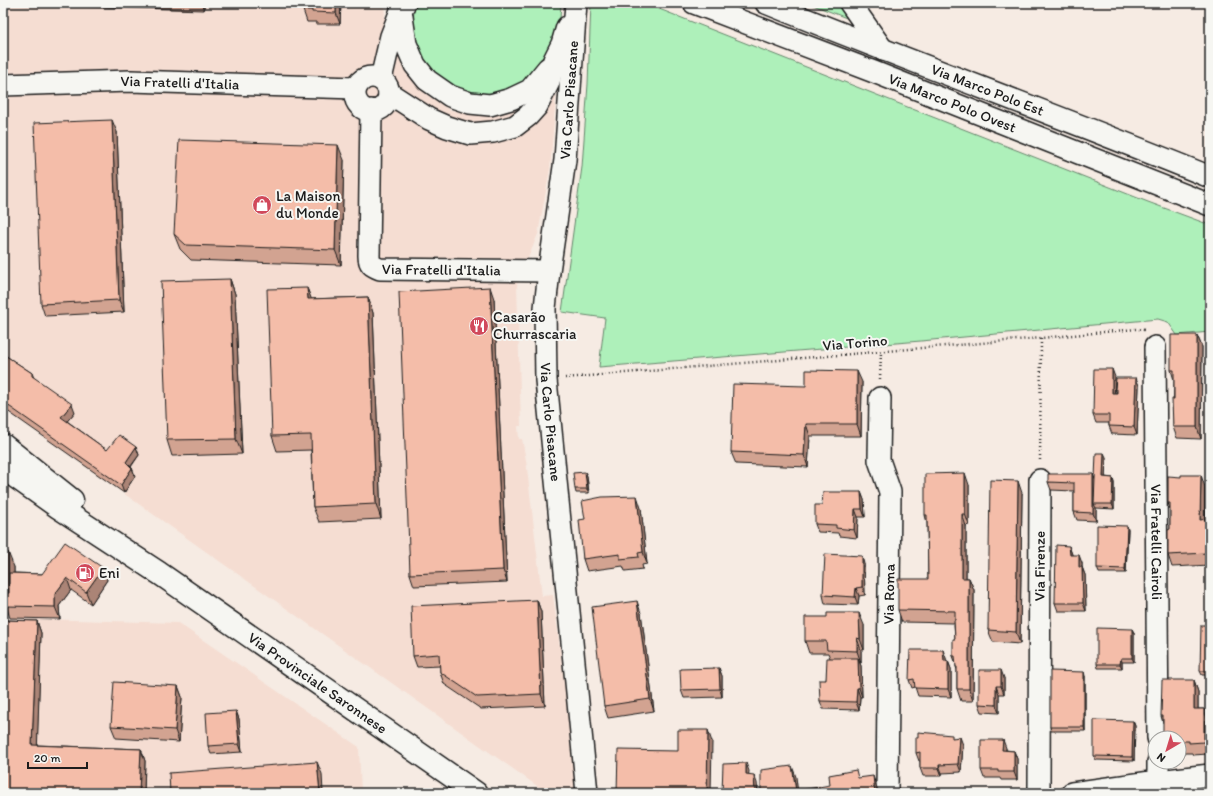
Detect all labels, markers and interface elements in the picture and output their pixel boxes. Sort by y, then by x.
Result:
street label: Via Carlo Pisacane [556,40,582,160]
street label: Via Marco Polo Est [929,60,1047,120]
street label: Via Marco Polo Ovest [886,70,1019,137]
street label: Via Fratelli d'Italia [120,72,240,93]
place label: La Maison du Monde [276,187,340,222]
shop icon: La Maison du Monde [251,194,273,216]
street label: Via Fratelli d'Italia [382,260,502,279]
place label: Casarão Churrascaria [493,308,577,343]
restaurant icon: Casarão Churrascaria [468,315,490,337]
street label: Via Torino [822,331,888,355]
street label: Via Carlo Pisacane [537,362,565,482]
street label: Via Fratelli Cairoli [1147,484,1166,600]
street label: Via Firenze [1031,531,1049,601]
fuel station icon: Eni [74,562,96,584]
street label: Via Roma [879,563,899,625]
place label: Eni [99,564,120,582]
street label: Via Provinciale Saronnese [244,628,391,738]
north arrow [1147,730,1187,770]
scale bar [28,744,87,770]
text: N [1154,750,1168,765]
text: 20 m [34,751,61,765]

